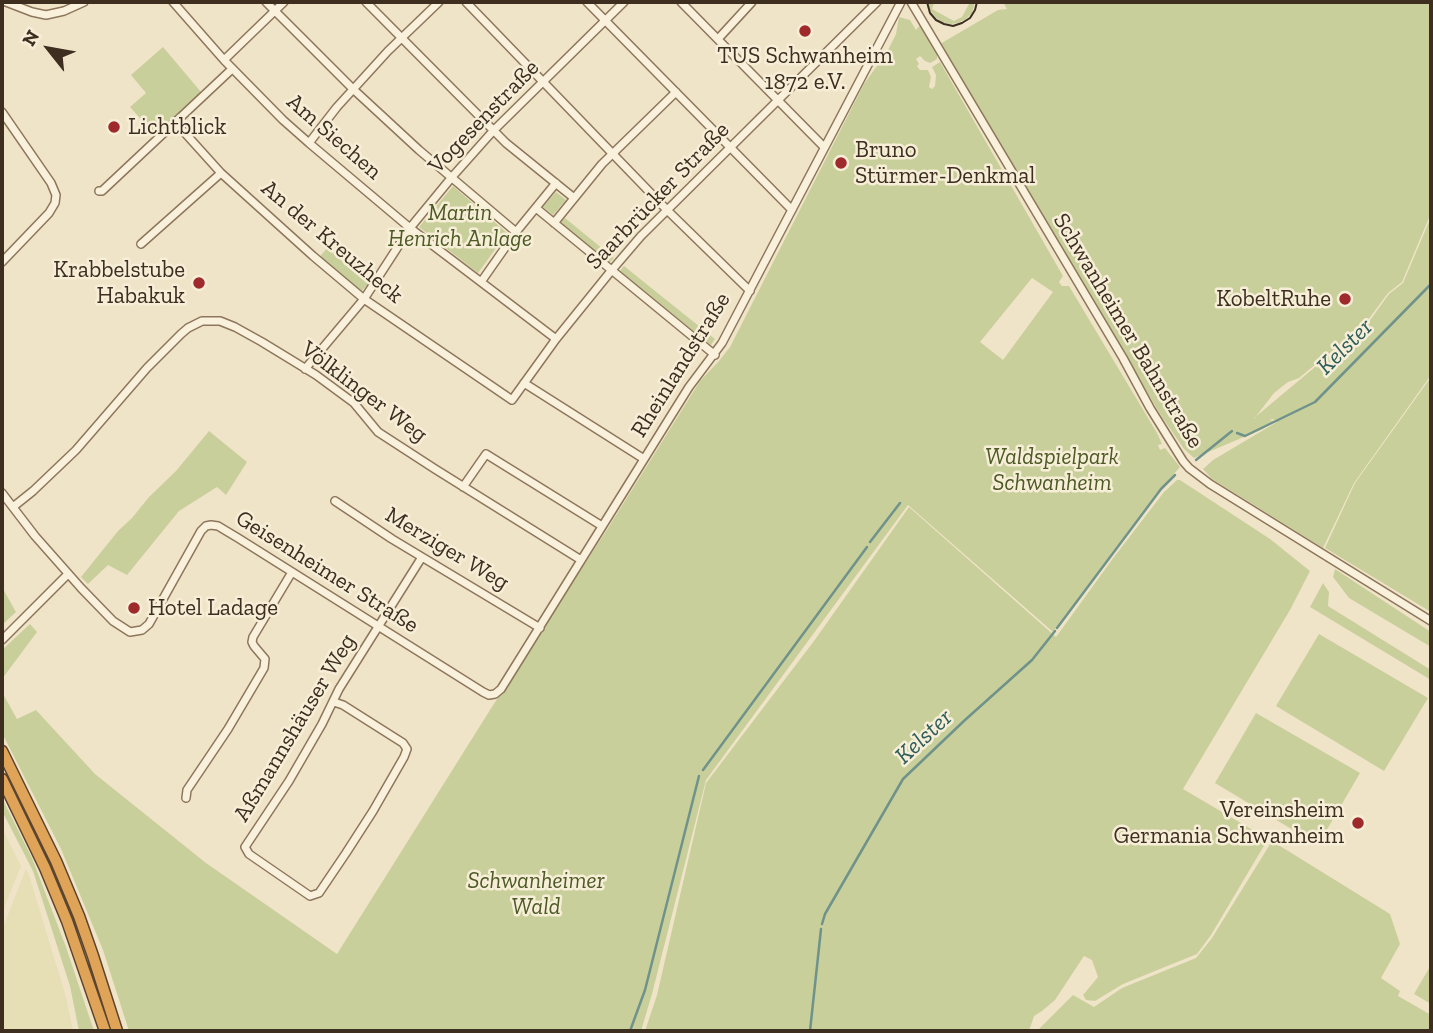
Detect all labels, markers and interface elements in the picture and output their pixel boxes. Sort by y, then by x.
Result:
north arrow [14,14,84,84]
marker: TUS Schwanheim 1872 e.V. [797,23,813,39]
text: N [17,26,44,50]
place label: TUS Schwanheim 1872 e.V. [717,42,893,96]
street label: Vogesenstraße [423,54,545,180]
street label: Am Siechen [281,88,387,186]
place label: Lichtblick [128,113,226,141]
street label: Saarbrücker Straße [581,117,735,275]
marker: Lichtblick [106,119,122,135]
place label: Bruno Stürmer-Denkmal [855,136,1035,190]
marker: Bruno Stürmer-Denkmal [833,155,849,171]
street label: An der Kreuzheck [255,175,409,309]
park label: Martin Henrich Anlage [388,199,532,253]
street label: Schwanheimer Bahnstraße [1047,209,1209,453]
place label: Krabbelstube Habakuk [53,256,185,310]
marker: Krabbelstube Habakuk [191,275,207,291]
place label: KobeltRuhe [1216,285,1331,313]
street label: Rheinlandstraße [625,287,737,443]
marker: KobeltRuhe [1337,291,1353,307]
water label: Kelster [1311,313,1379,381]
street label: Völklinger Weg [295,336,433,448]
park label: Waldspielpark Schwanheim [985,443,1119,497]
street label: Merziger Weg [380,501,514,597]
street label: Geisenheimer Straße [231,505,423,639]
place label: Hotel Ladage [148,594,278,622]
marker: Hotel Ladage [126,600,142,616]
street label: Aßmannshäuser Weg [228,629,362,827]
water label: Kelster [889,703,959,771]
place label: Vereinsheim Germania Schwanheim [1114,796,1344,850]
marker: Vereinsheim Germania Schwanheim [1350,815,1366,831]
park label: Schwanheimer Wald [467,867,605,921]

